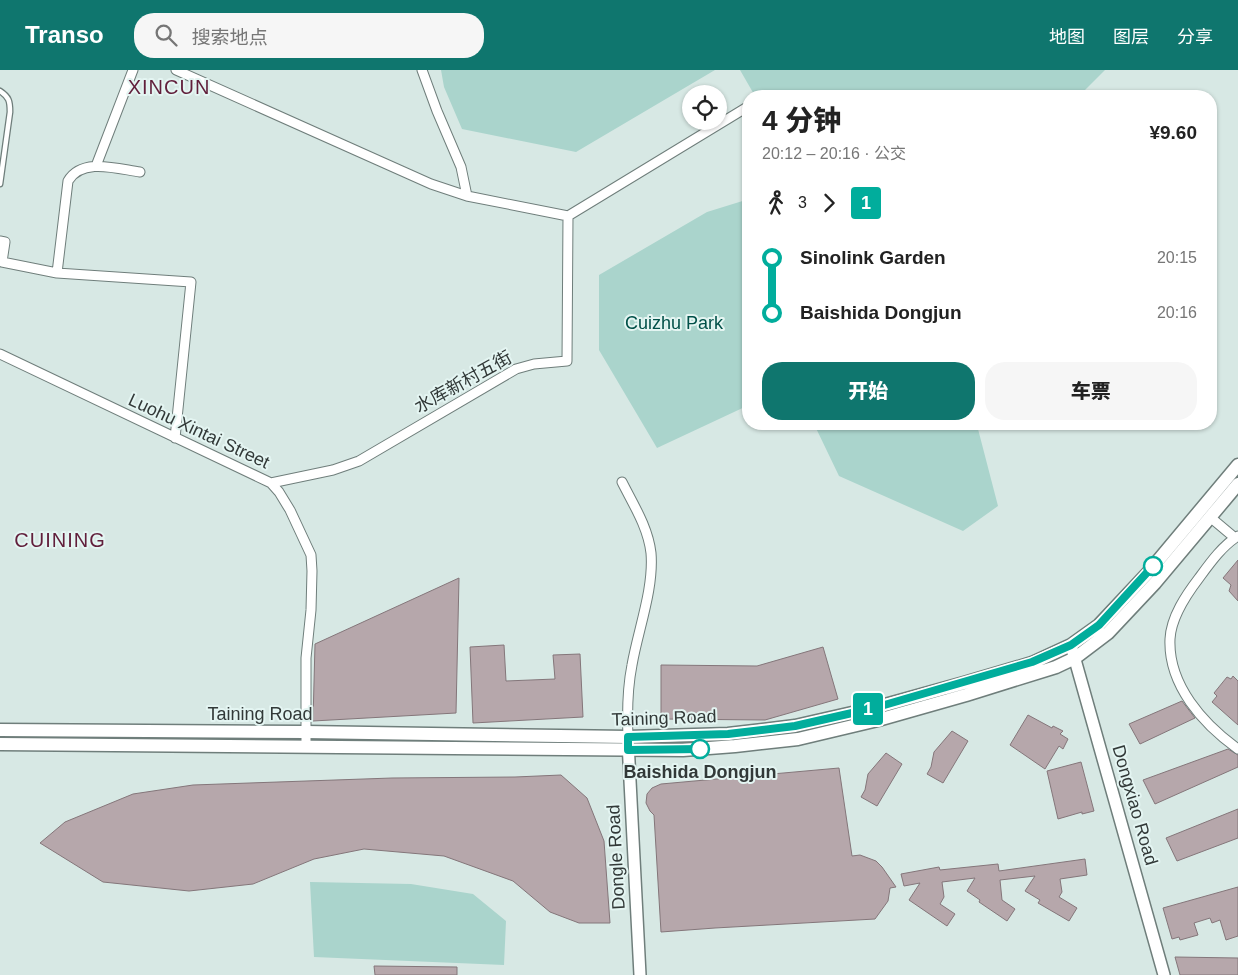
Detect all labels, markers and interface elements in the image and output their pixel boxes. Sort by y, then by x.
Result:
search box [134,13,484,58]
text: Transo [25,21,104,48]
icon: search [152,21,180,49]
text: 搜索地点 [192,27,268,48]
text: 地图 [1049,27,1085,47]
text: 图层 [1113,27,1149,47]
text: 分享 [1177,27,1213,47]
district label: XINCUN [128,76,210,98]
map controls [682,85,727,130]
button: locate [682,85,727,130]
text: 4 分钟 [762,105,841,136]
text: ¥9.60 [1149,122,1197,143]
text: 20:12 – 20:16 · 公交 [762,145,906,162]
icon: walk [762,189,790,217]
icon: forward [815,189,843,217]
text: 1 [861,193,871,213]
text: 3 [798,194,807,211]
text: Sinolink Garden [800,247,946,268]
text: 20:15 [1157,249,1197,266]
text: Baishida Dongjun [800,302,962,323]
text: 20:16 [1157,304,1197,321]
park label: Cuizhu Park [625,313,724,333]
street label: 水库新村五街 [411,347,515,417]
button: 开始 [762,362,975,420]
button: 车票 [985,362,1197,420]
street label: Luohu Xintai Street [125,390,273,472]
district label: CUINING [14,529,106,551]
unlabelled marker [1143,556,1163,576]
line badge: 1 [852,693,884,725]
text: 1 [863,699,873,719]
street label: Taining Road [207,704,313,724]
street label: Taining Road [611,706,717,730]
marker: Baishida Dongjun [690,739,710,759]
street label: Dongxiao Road [1108,743,1162,867]
place label: Baishida Dongjun [624,762,777,782]
street label: Dongle Road [603,804,629,910]

